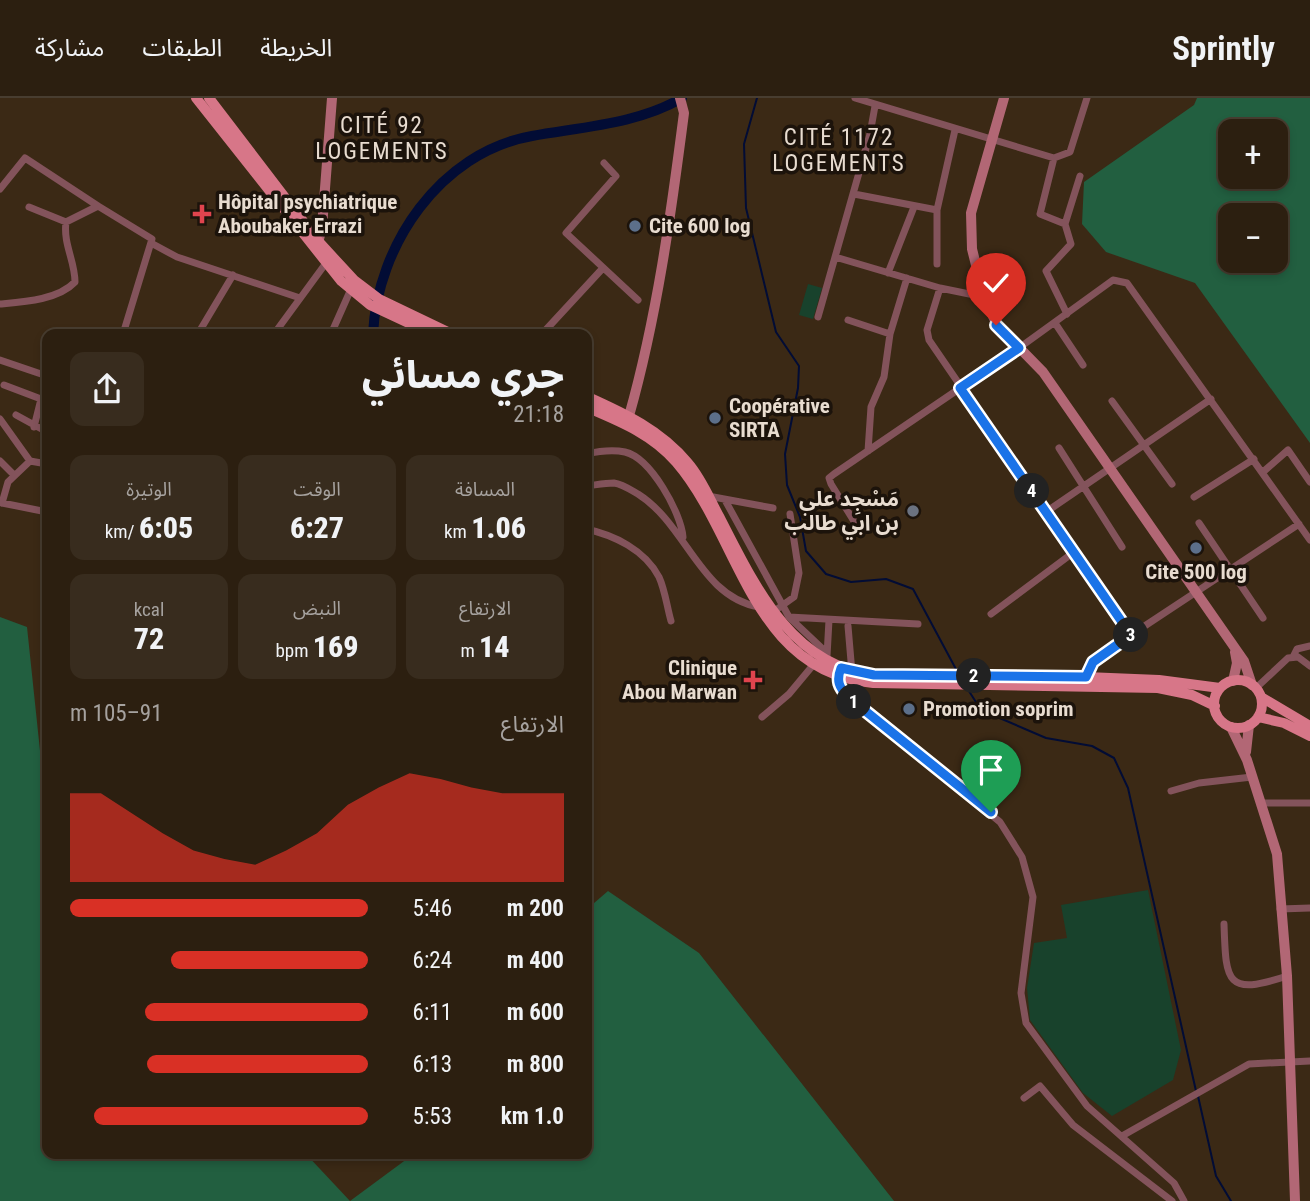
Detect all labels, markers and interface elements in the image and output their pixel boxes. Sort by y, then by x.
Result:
text: Sprintly [1172,29,1275,68]
text: مشاركة [35,34,104,62]
text: الطبقات [142,34,222,62]
text: الخريطة [260,34,332,62]
district label: CITÉ 92 LOGEMENTS [315,111,449,165]
map controls [1218,119,1288,273]
button: + [1218,119,1288,189]
district label: CITÉ 1172 LOGEMENTS [772,123,906,177]
place label: Hôpital psychiatrique Aboubaker Errazi [218,190,397,238]
button: − [1218,203,1288,273]
marker: Hôpital psychiatrique Aboubaker Errazi [192,204,212,224]
place label: Cite 600 log [649,214,751,238]
marker: Cite 600 log [627,218,643,234]
pin [966,253,1026,325]
icon: check [977,264,1015,302]
button: share [70,352,144,426]
text: جري مسائي [362,353,564,397]
place label: Coopérative SIRTA [729,394,830,442]
text: 21:18 [513,401,564,428]
marker: Coopérative SIRTA [707,410,723,426]
pin: 4 [1014,474,1050,508]
text: الوتيرة [126,478,172,501]
text: الوقت [293,478,341,501]
text: المسافة [455,478,515,501]
text: 4 [1027,479,1036,502]
place label: مَسْجِد علي بن ابي طالب [784,487,899,540]
marker: مَسْجِد علي بن ابي طالب [905,503,921,519]
text: 6:05 [139,510,193,545]
text: 6:27 [290,510,344,545]
text: 1.06 [471,510,526,545]
text: /km [105,520,139,543]
text: km [444,520,471,543]
marker: Cite 500 log [1188,540,1204,556]
place label: Cite 500 log [1145,560,1247,584]
text: النبض [293,597,341,620]
text: الارتفاع [459,597,511,620]
text: kcal [134,598,164,621]
pin: 3 [1114,618,1148,652]
text: 72 [134,621,164,656]
text: 3 [1126,623,1135,646]
text: 169 [313,629,359,664]
text: 14 [479,629,510,664]
text: bpm [275,639,313,662]
text: m [460,639,479,662]
place label: Clinique Abou Marwan [622,656,737,704]
pin: 2 [956,658,992,694]
text: 2 [969,664,978,687]
marker: Clinique Abou Marwan [743,670,763,690]
pin: 1 [836,684,872,720]
text: 1 [849,690,858,713]
place label: Promotion soprim [923,697,1074,721]
text: 91–105 m [70,700,163,727]
marker: Promotion soprim [901,701,917,717]
text: الارتفاع [501,711,564,738]
pin [961,740,1021,812]
icon: arrive [972,751,1010,789]
text: 5:46 [413,895,452,922]
text: 200 m [507,895,564,922]
text: 6:24 [413,947,452,974]
text: 400 m [507,947,564,974]
text: 6:11 [413,999,452,1026]
text: 600 m [507,999,564,1026]
text: 6:13 [413,1051,452,1078]
text: 800 m [507,1051,564,1078]
text: 5:53 [413,1103,452,1130]
text: 1.0 km [501,1103,564,1130]

